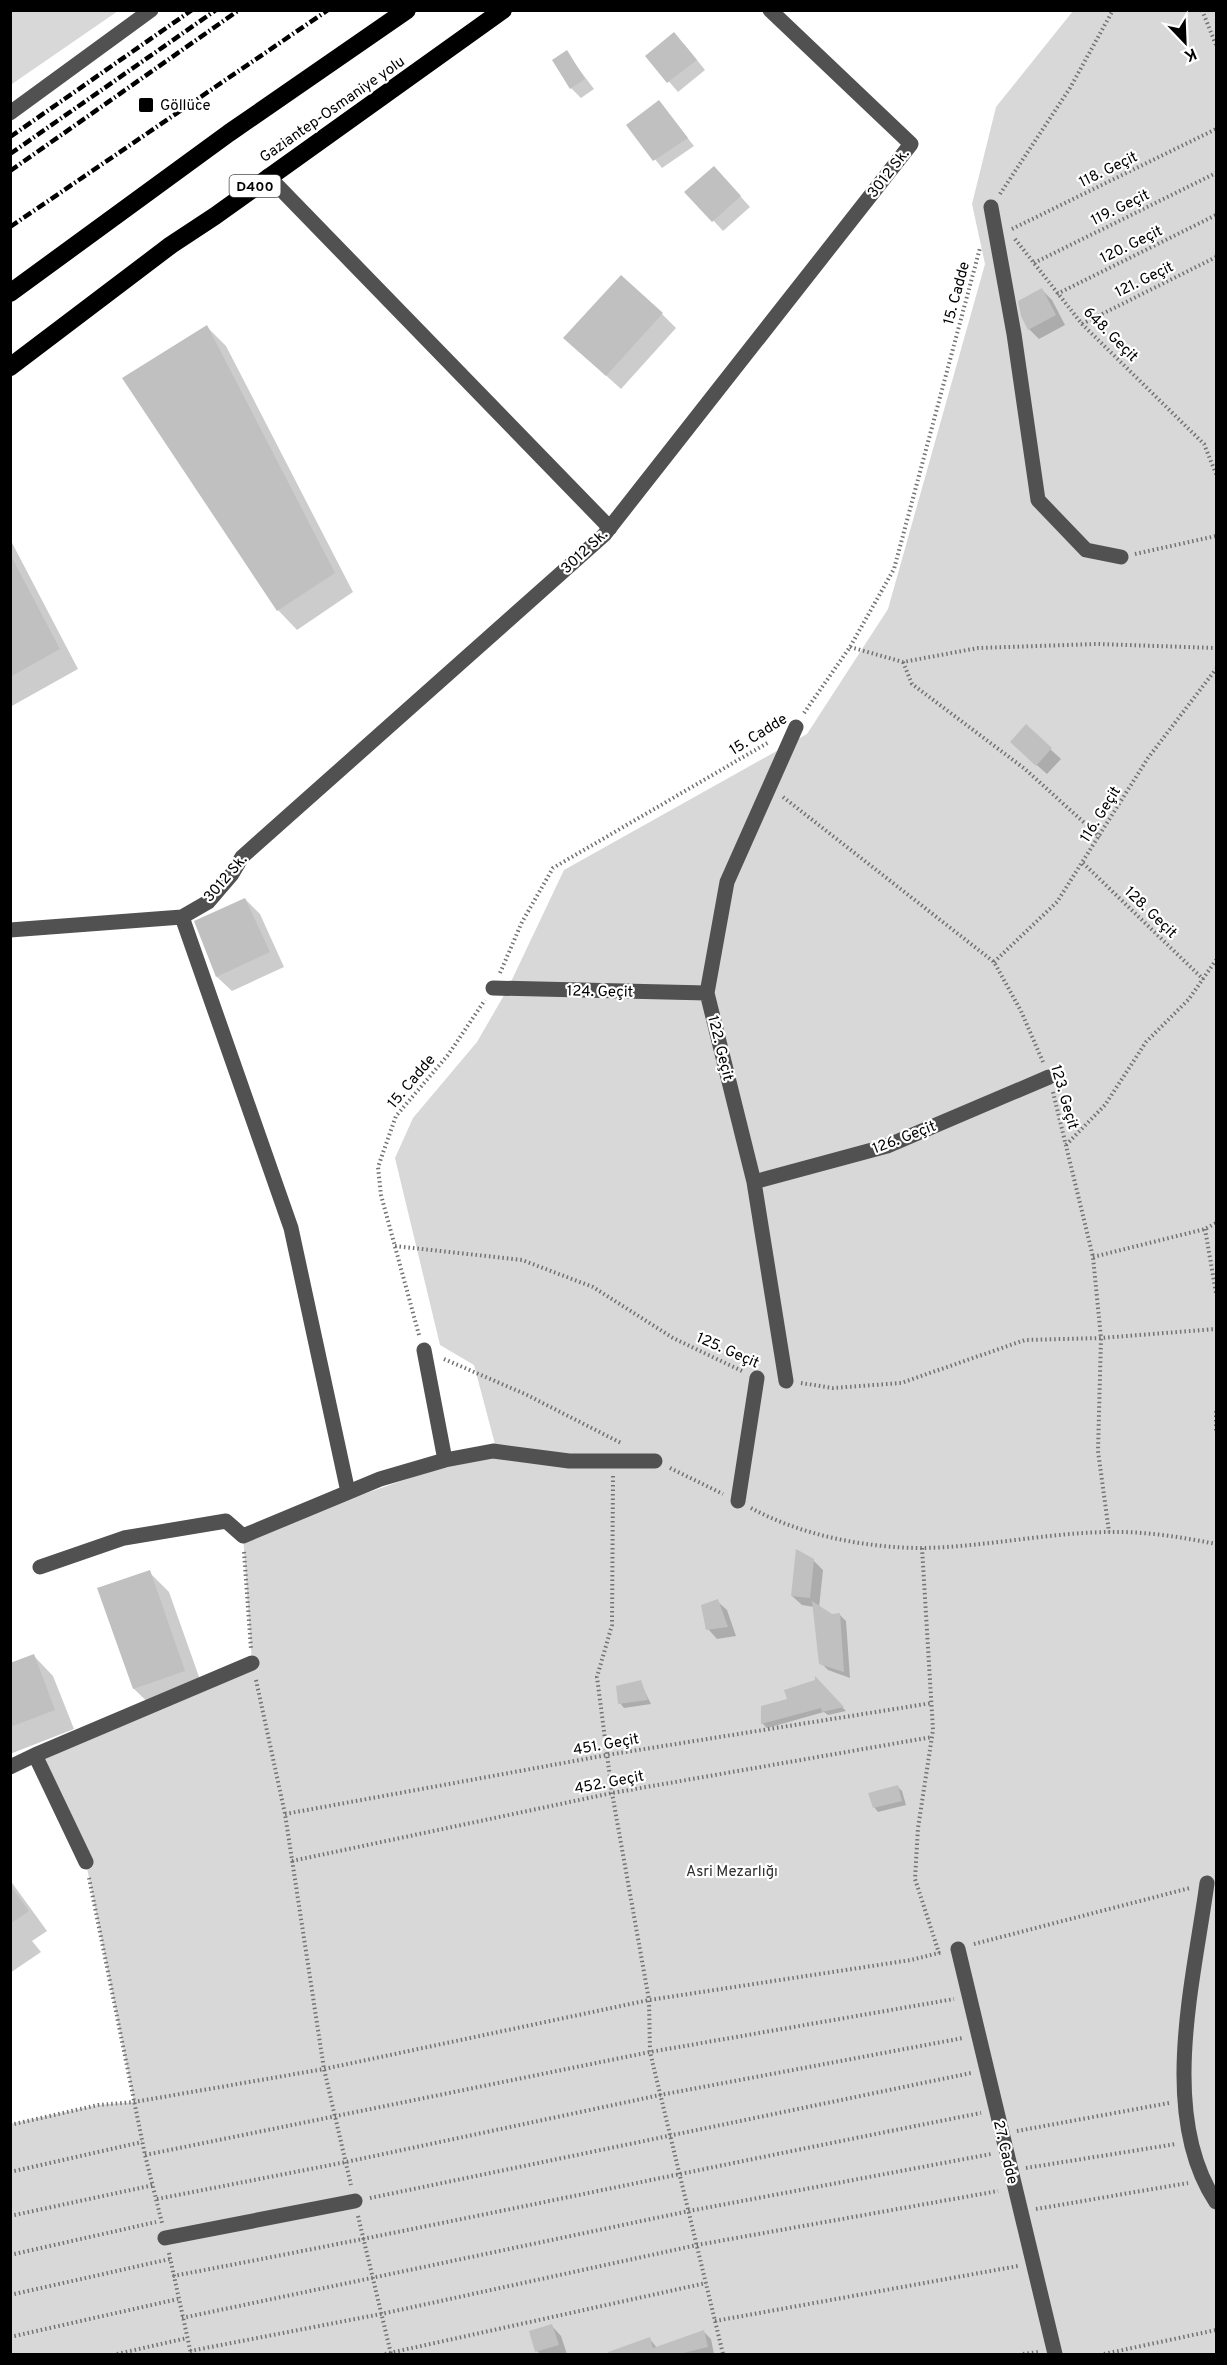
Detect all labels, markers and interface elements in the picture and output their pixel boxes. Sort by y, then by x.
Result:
north arrow [1155,12,1215,72]
text: K [1181,43,1199,65]
street label: Gaziantep-Osmaniye yolu [257,53,409,168]
marker: Göllüce [137,96,155,114]
place label: Göllüce [160,97,211,116]
street label: 3012 Sk. [864,146,914,202]
street label: 118. Geçit [1076,148,1141,193]
road number: D400 [230,175,280,197]
street label: 119. Geçit [1088,186,1153,231]
street label: 120. Geçit [1097,222,1166,269]
street label: 121. Geçit [1112,258,1177,303]
street label: 15. Cadde [940,260,975,327]
street label: 648. Geçit [1079,304,1141,366]
street label: 3012 Sk. [558,526,612,579]
street label: 15. Cadde [726,710,791,760]
street label: 116. Geçit [1077,783,1126,846]
street label: 3012 Sk. [200,851,252,907]
street label: 128. Geçit [1119,883,1180,943]
street label: 124. Geçit [567,982,633,1003]
street label: 122. Geçit [702,1014,737,1083]
street label: 15. Cadde [384,1051,440,1113]
street label: 123. Geçit [1045,1063,1082,1132]
street label: 126. Geçit [870,1118,939,1159]
street label: 125. Geçit [693,1329,762,1374]
street label: 451. Geçit [572,1730,641,1761]
street label: 452. Geçit [573,1767,646,1800]
park label: Asri Mezarlığı [686,1863,778,1882]
street label: 27. Cadde [988,2119,1021,2186]

